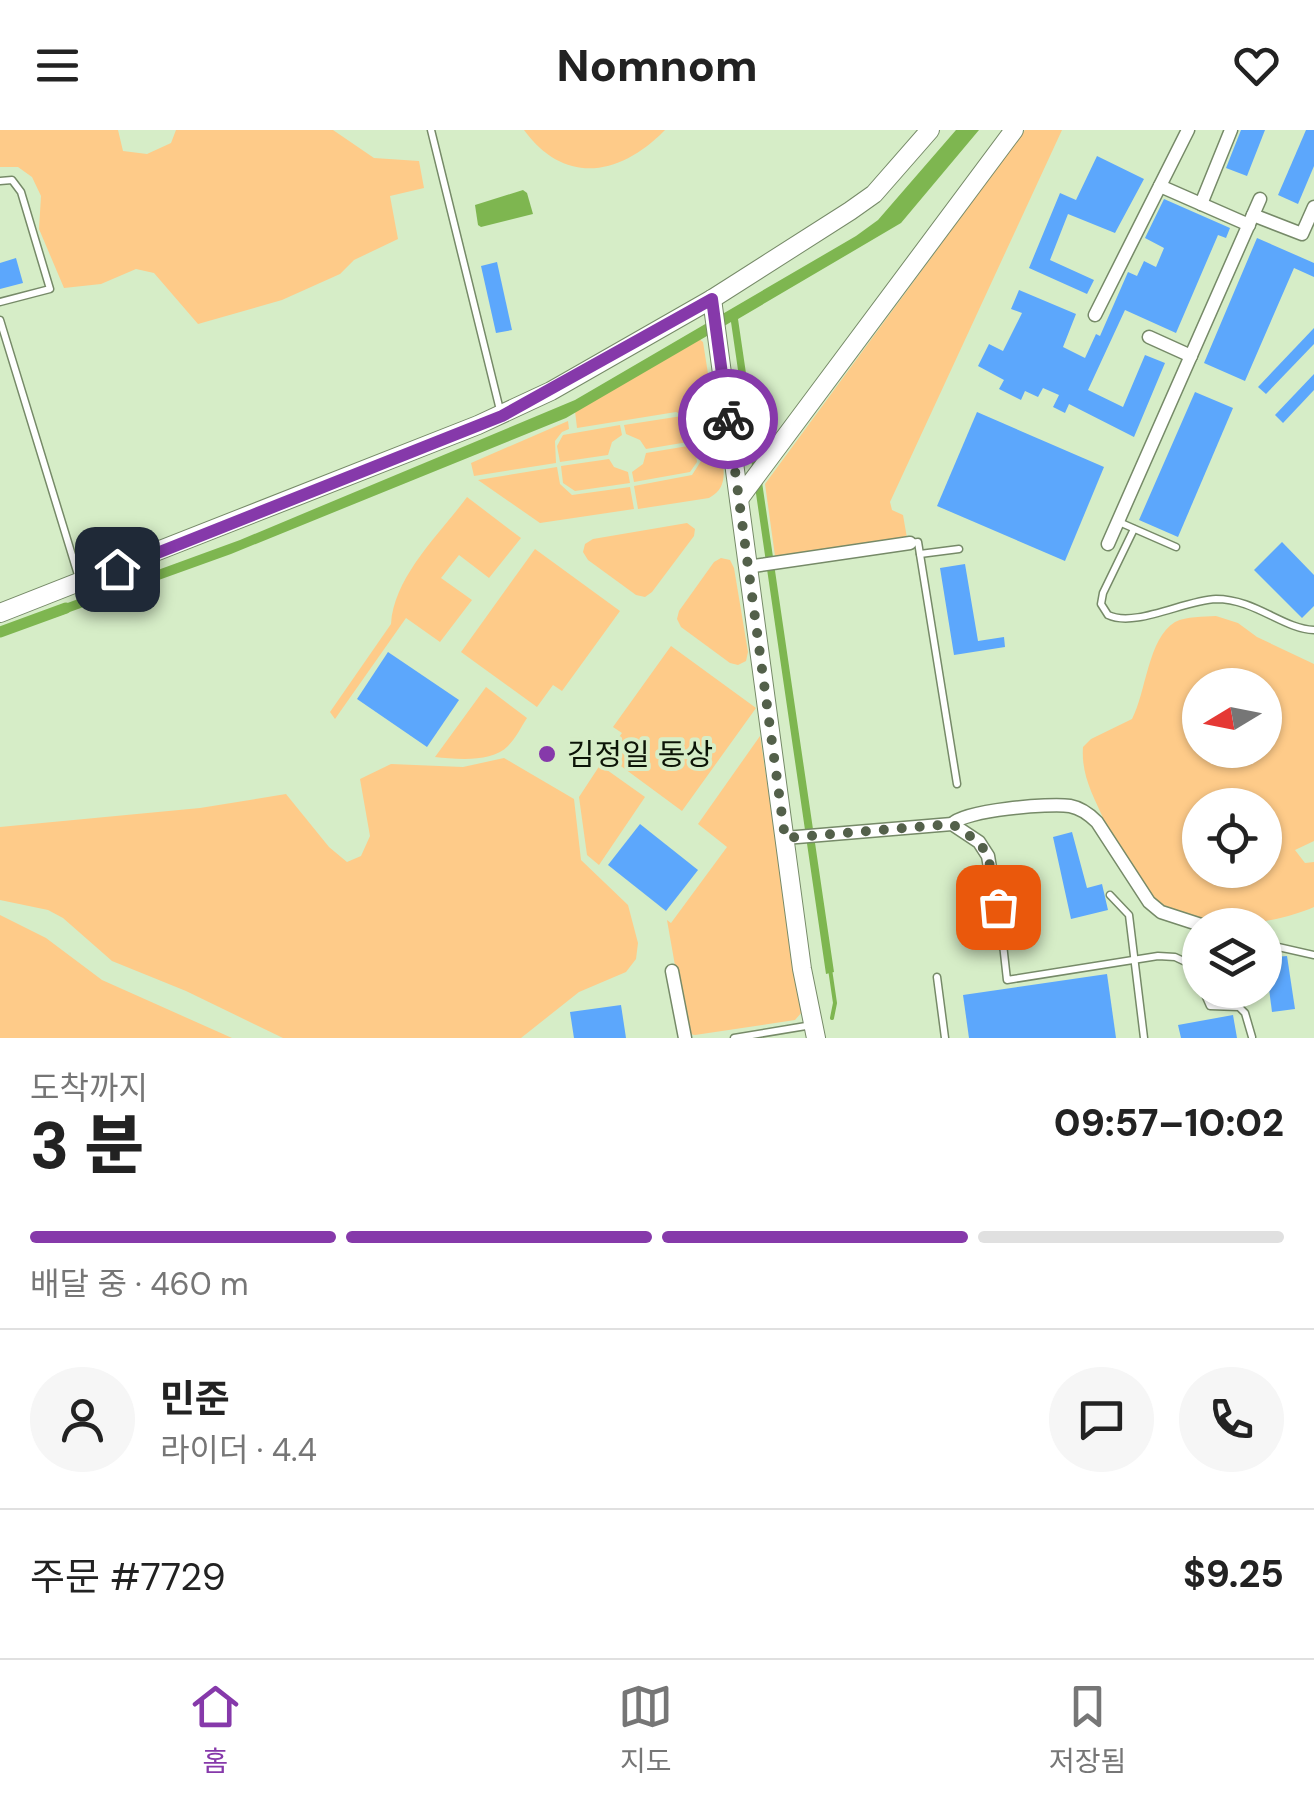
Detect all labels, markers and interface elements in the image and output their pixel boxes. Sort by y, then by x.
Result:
text: Nomnom [556,36,758,95]
icon: menu [30,38,85,93]
icon: heart [1229,38,1284,93]
courier [678,369,778,469]
icon: bike [701,392,756,447]
pin [75,527,160,612]
icon: home [90,542,145,597]
north arrow [1182,668,1282,768]
map controls [1182,668,1282,1008]
place label: 김정일 동상 [567,735,713,774]
marker: 김정일 동상 [536,743,558,765]
button: locate [1182,788,1282,888]
pin [956,865,1041,950]
icon: bag [971,880,1026,935]
button: layers [1182,908,1282,1008]
text: 도착까지 [30,1067,148,1109]
text: 09:57–10:02 [1054,1098,1284,1148]
text: 3 분 [30,1104,144,1188]
text: 배달 중 · 460 m [30,1263,249,1305]
button: person [30,1367,135,1472]
button: chat [1049,1367,1154,1472]
button: phone [1179,1367,1284,1472]
text: 민준 [160,1374,230,1424]
text: 라이더 · 4.4 [160,1429,317,1471]
text: $9.25 [1183,1549,1284,1599]
text: 주문 #7729 [30,1552,226,1602]
tab: 홈 [188,1679,243,1780]
tab: 지도 [618,1679,673,1780]
tab: 저장됨 [1049,1679,1126,1780]

